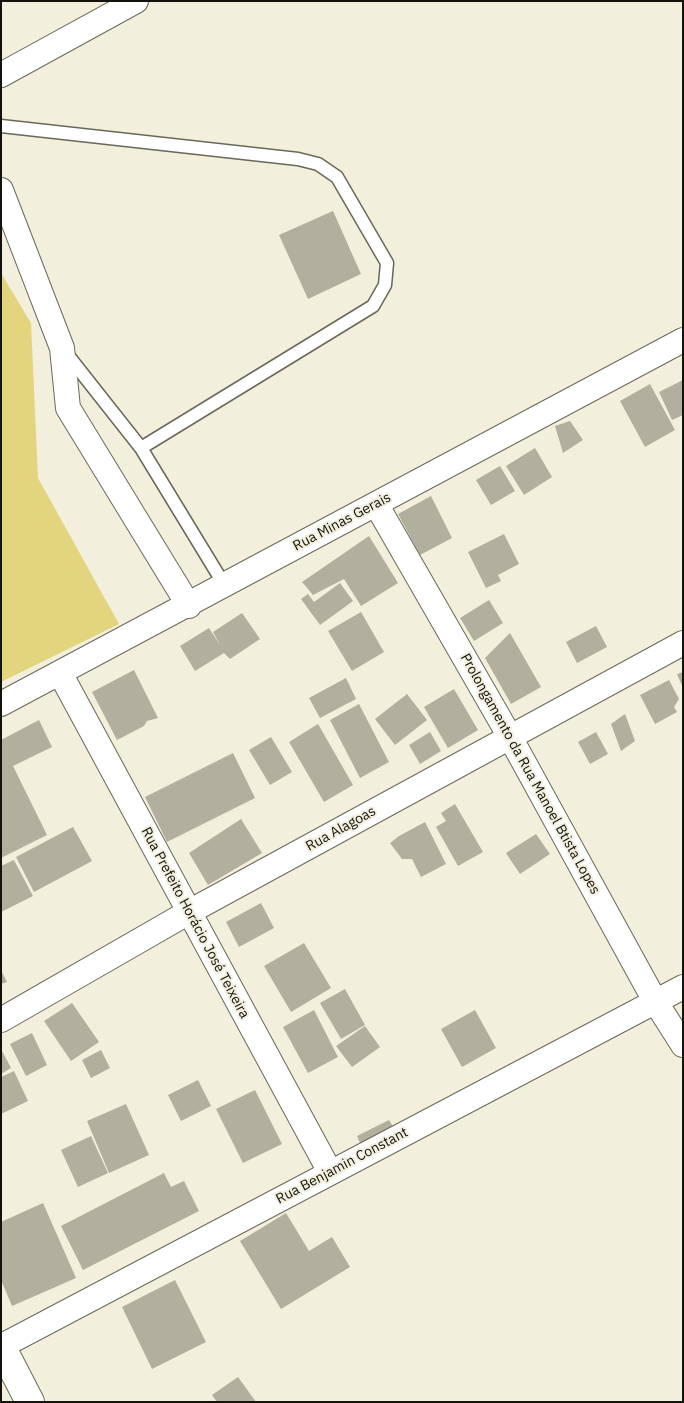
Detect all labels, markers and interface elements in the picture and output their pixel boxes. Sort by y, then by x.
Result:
street label: Rua Minas Gerais [290,489,394,555]
street label: Prolongamento da Rua Manoel Btista Lopes [457,651,603,897]
street label: Rua Alagoas [303,803,379,855]
street label: Rua Prefeito Horácio José Teixeira [137,824,253,1022]
street label: Rua Benjamin Constant [273,1124,411,1208]

